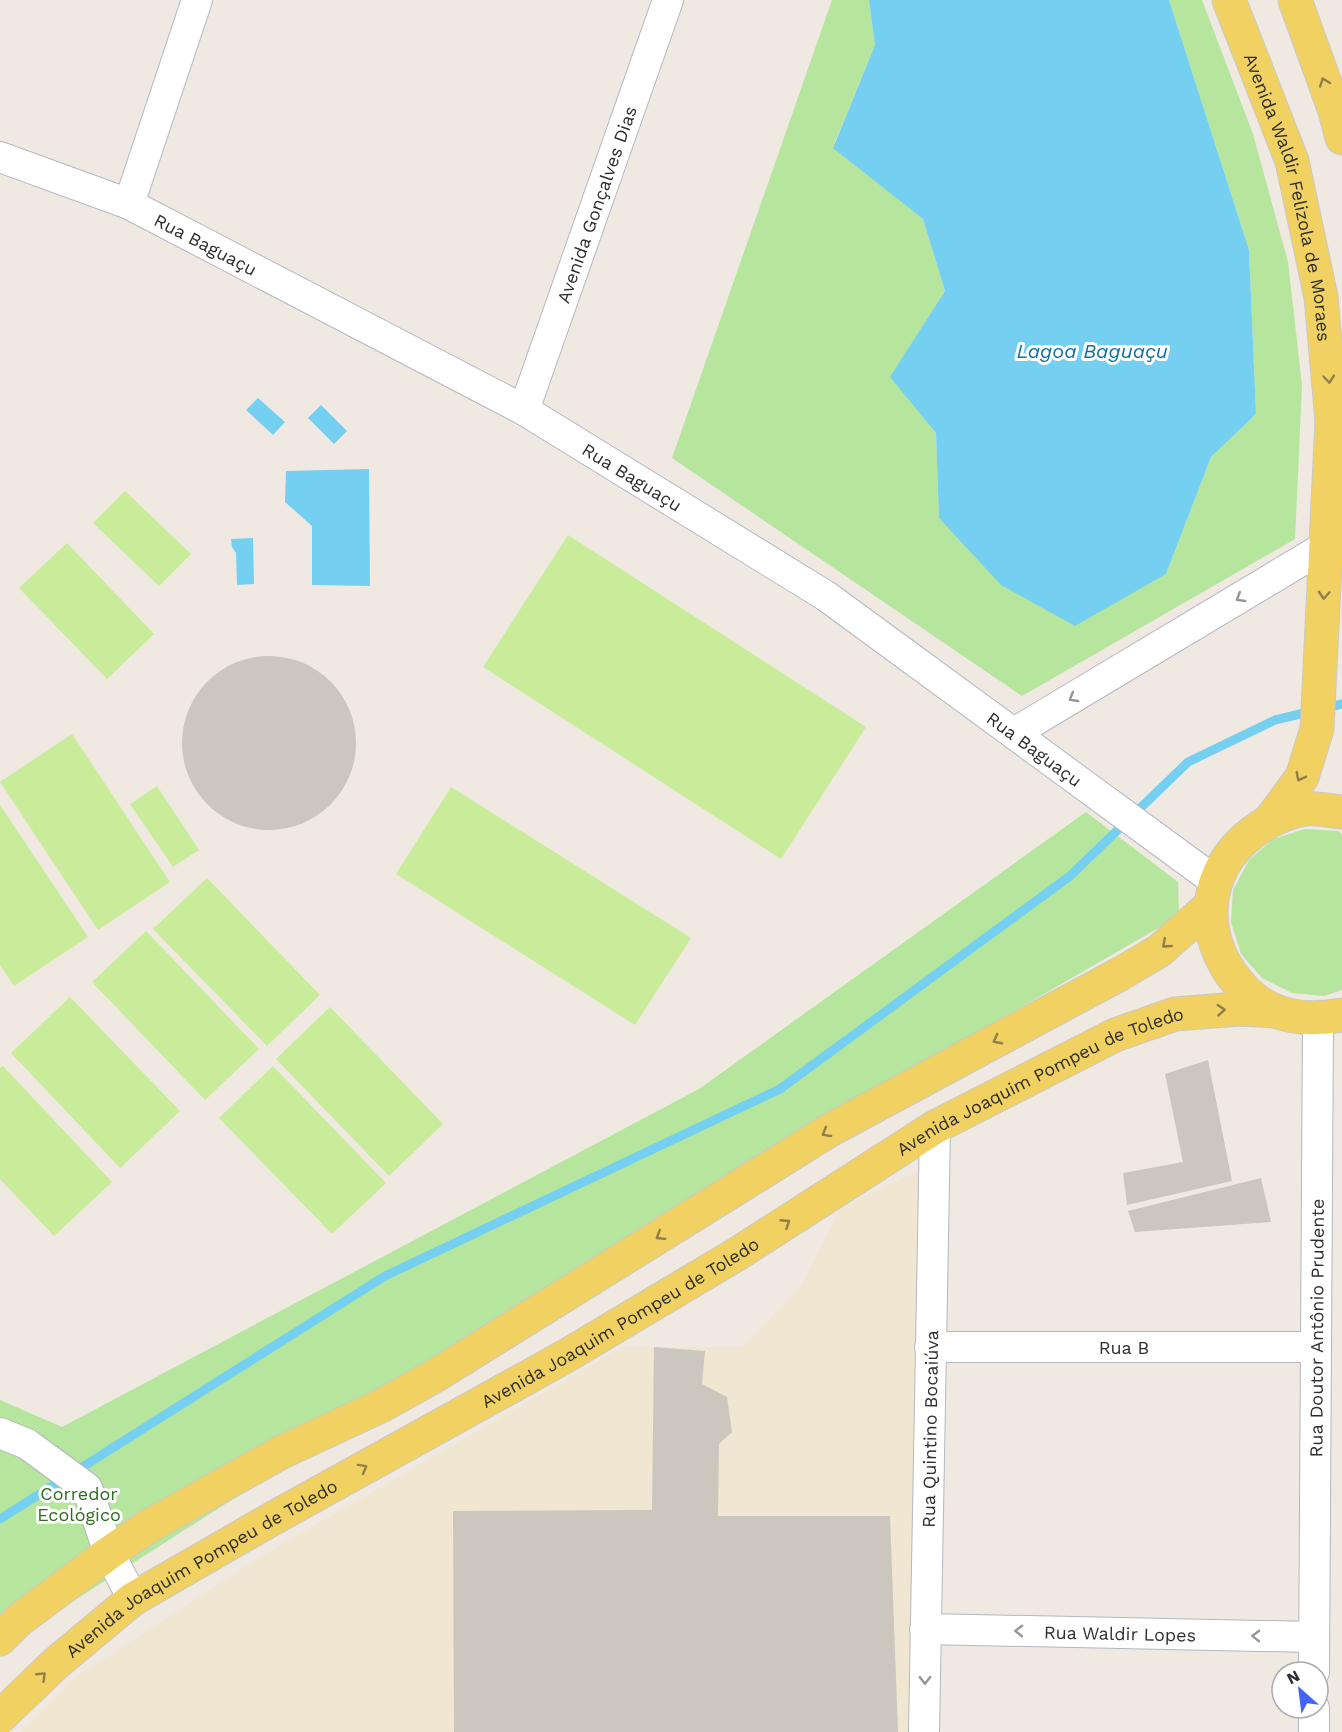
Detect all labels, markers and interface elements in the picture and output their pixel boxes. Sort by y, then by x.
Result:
street label: Avenida Waldir Felizola de Moraes [1240,50,1335,342]
one-way arrow [1319,77,1332,88]
street label: Avenida Gonçalves Dias [552,103,641,306]
street label: Rua Baguaçu [151,209,261,280]
water label: Lagoa Baguaçu [1016,339,1168,363]
one-way arrow [1322,375,1335,384]
street label: Rua Baguaçu [579,438,686,515]
one-way arrow [1236,590,1246,602]
one-way arrow [1317,590,1330,599]
one-way arrow [1069,690,1079,702]
street label: Rua Baguaçu [983,707,1086,791]
one-way arrow [1296,771,1308,782]
one-way arrow [1163,937,1173,948]
street label: Avenida Joaquim Pompeu de Toledo [892,1003,1184,1160]
one-way arrow [1216,1004,1226,1017]
one-way arrow [993,1033,1003,1044]
one-way arrow [822,1126,832,1137]
street label: Rua Doutor Antônio Prudente [1305,1199,1327,1457]
one-way arrow [779,1219,790,1230]
one-way arrow [656,1229,666,1241]
street label: Avenida Joaquim Pompeu de Toledo [477,1232,762,1411]
street label: Rua Quintino Bocaiúva [917,1330,942,1528]
street label: Rua B [1099,1337,1149,1358]
one-way arrow [357,1464,367,1475]
street label: Avenida Joaquim Pompeu de Toledo [61,1474,341,1661]
park label: Corredor Ecológico [37,1483,121,1525]
street label: Rua Waldir Lopes [1044,1621,1196,1645]
one-way arrow [1014,1625,1023,1637]
one-way arrow [1251,1630,1260,1642]
north arrow [1270,1660,1330,1720]
text: N [1283,1666,1303,1688]
one-way arrow [35,1673,46,1684]
one-way arrow [919,1676,931,1685]

